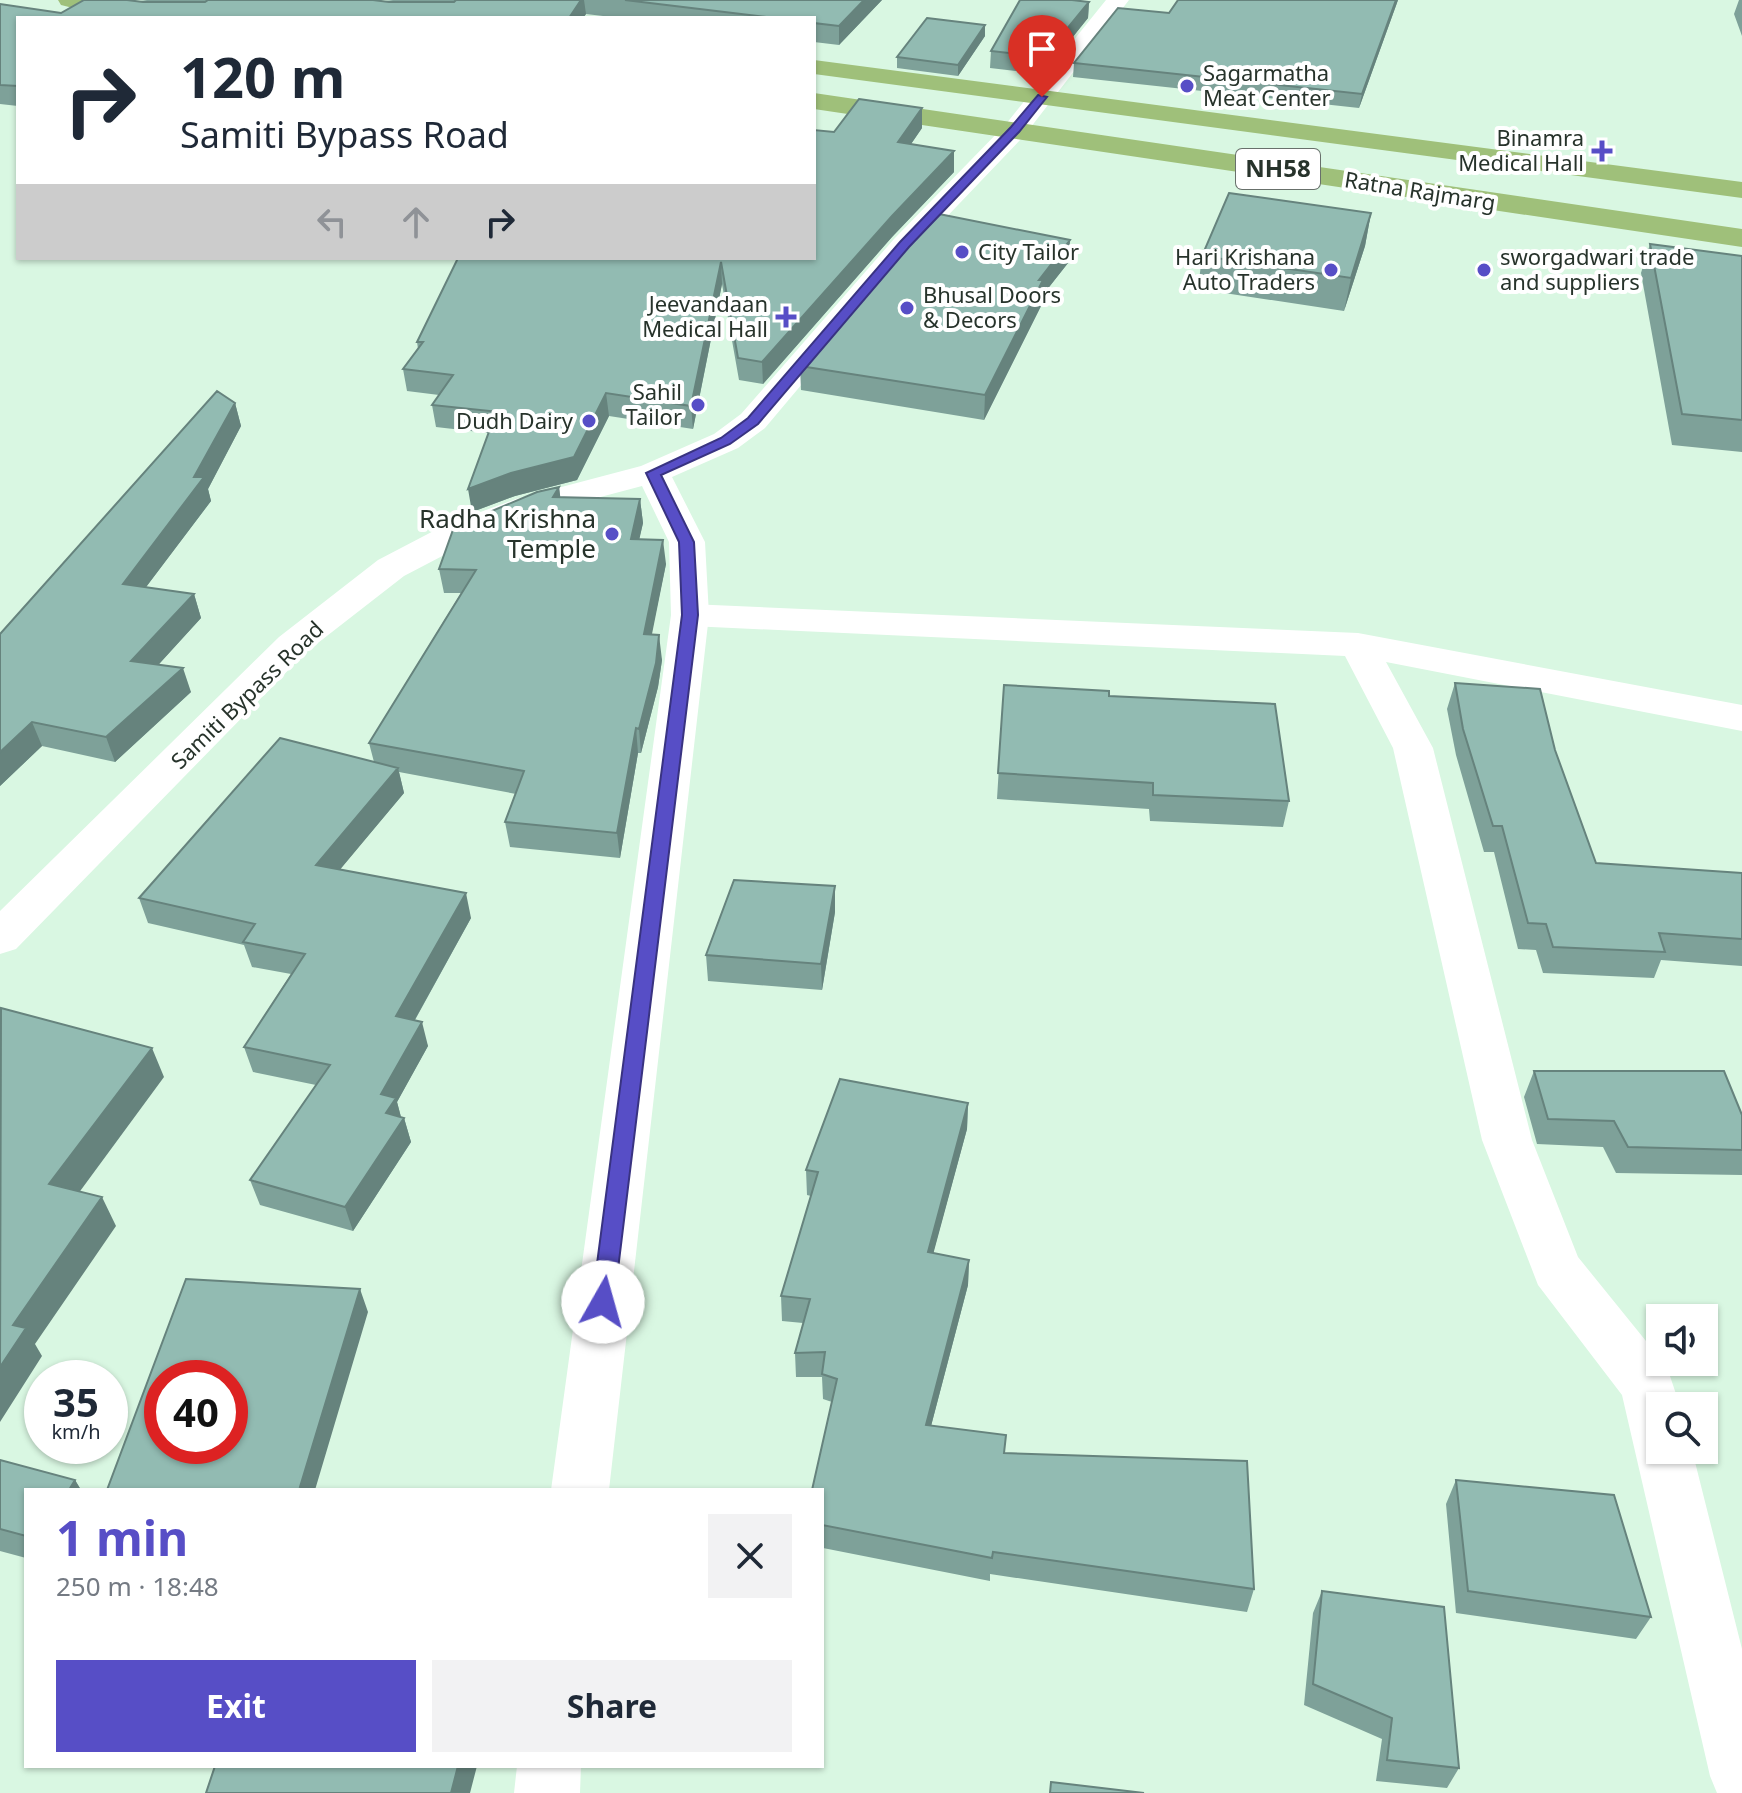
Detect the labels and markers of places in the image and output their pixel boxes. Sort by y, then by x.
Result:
pin [1008,15,1076,97]
place label: Sagarmatha Meat Center [1203,57,1331,112]
marker: Sagarmatha Meat Center [1178,77,1196,95]
place label: Binamra Medical Hall [1458,122,1584,177]
marker: Binamra Medical Hall [1591,140,1613,162]
place label: City Tailor [978,236,1079,266]
place label: Hari Krishana Auto Traders [1175,241,1315,296]
place label: sworgadwari trade and suppliers [1500,241,1694,296]
marker: City Tailor [953,243,971,261]
marker: Hari Krishana Auto Traders [1322,261,1340,279]
marker: sworgadwari trade and suppliers [1475,261,1493,279]
place label: Bhusal Doors & Decors [923,279,1061,334]
place label: Jeevandaan Medical Hall [642,288,768,343]
marker: Bhusal Doors & Decors [898,299,916,317]
marker: Jeevandaan Medical Hall [775,306,797,328]
place label: Sahil Tailor [625,376,682,431]
marker: Sahil Tailor [689,396,707,414]
place label: Dudh Dairy [456,405,574,435]
marker: Dudh Dairy [580,412,598,430]
place label: Radha Krishna Temple [419,500,596,566]
marker: Radha Krishna Temple [603,525,621,543]

